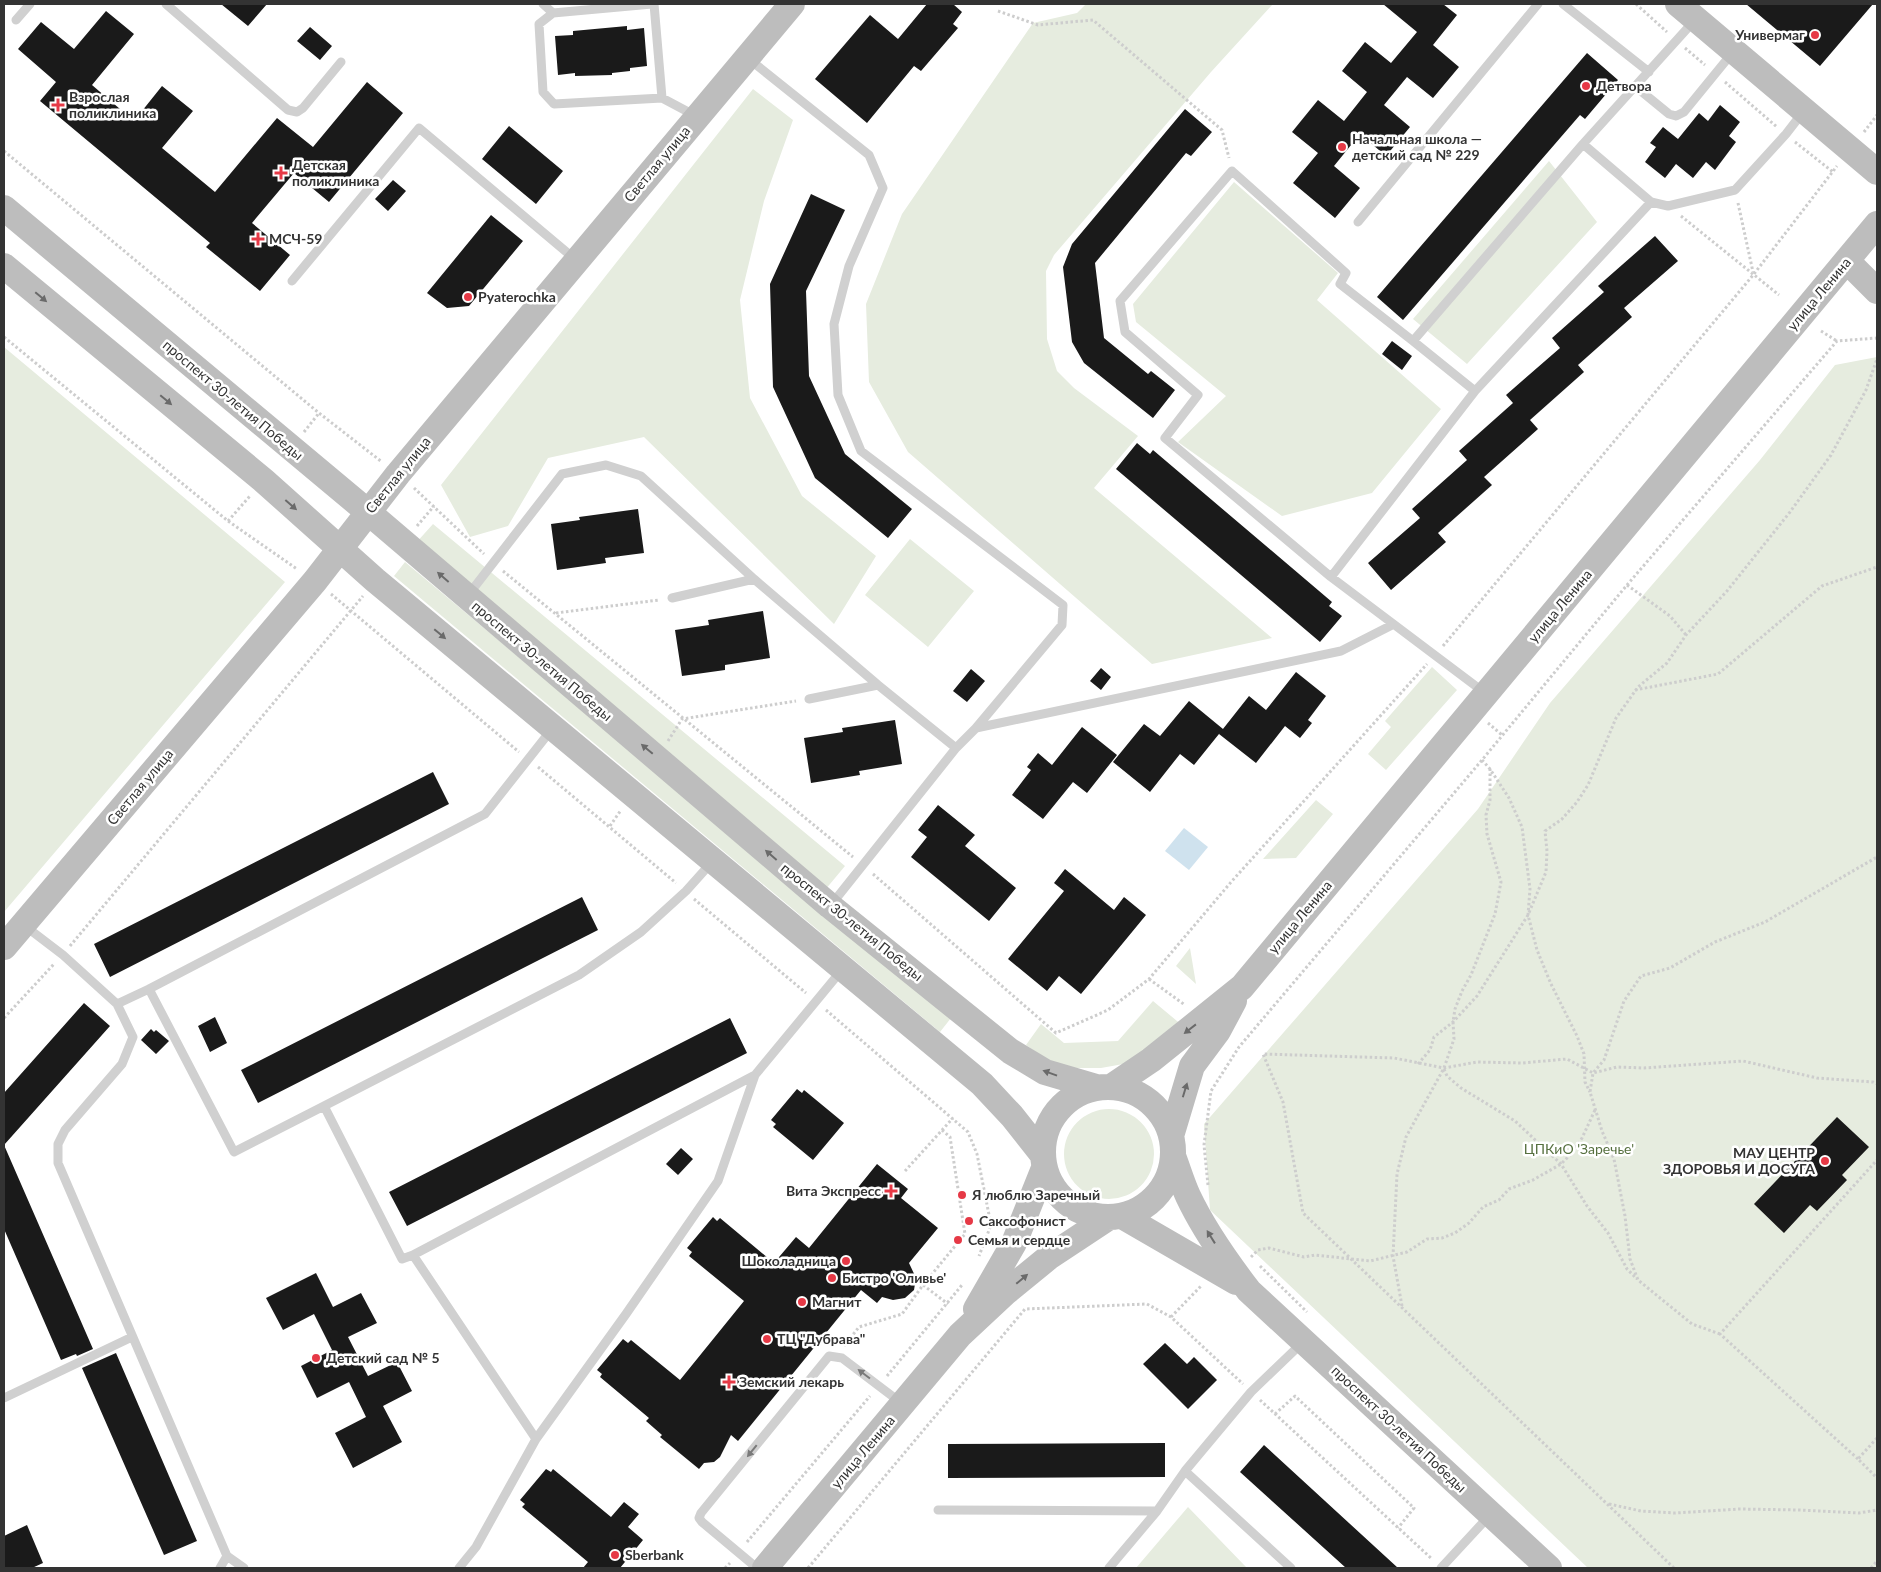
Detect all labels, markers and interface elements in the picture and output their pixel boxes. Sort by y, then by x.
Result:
place label: Универмаг [1734,26,1805,43]
marker: Универмаг [1809,29,1821,41]
place label: Детвора [1596,77,1652,94]
marker: Детвора [1580,80,1592,92]
place label: Взрослая поликлиника [69,88,156,121]
marker: Взрослая поликлиника [51,98,65,112]
street label: Светлая улица [620,122,693,205]
place label: Начальная школа — детский сад № 229 [1352,130,1482,163]
marker: Начальная школа — детский сад № 229 [1336,141,1348,153]
place label: Детская поликлиника [292,156,379,189]
marker: Детская поликлиника [274,166,288,180]
place label: МСЧ-59 [269,230,322,247]
marker: МСЧ-59 [251,232,265,246]
street label: улица Ленина [1783,254,1854,334]
place label: Pyaterochka [478,288,556,305]
one-way arrow [35,291,48,302]
marker: Pyaterochka [462,291,474,303]
street label: проспект 30-летия Победы [160,336,307,463]
one-way arrow [160,395,173,406]
street label: Светлая улица [361,433,434,516]
one-way arrow [284,499,296,511]
street label: улица Ленина [1524,566,1595,646]
one-way arrow [437,572,449,583]
street label: проспект 30-летия Победы [469,597,616,724]
one-way arrow [434,628,447,639]
one-way arrow [641,744,654,755]
street label: Светлая улица [103,745,176,828]
one-way arrow [765,849,777,861]
street label: проспект 30-летия Победы [778,859,927,984]
street label: улица Ленина [1264,877,1335,957]
one-way arrow [1184,1024,1197,1035]
one-way arrow [1042,1069,1057,1077]
one-way arrow [1182,1082,1190,1097]
park label: ЦПКиО 'Заречье' [1524,1140,1634,1157]
place label: МАУ ЦЕНТР ЗДОРОВЬЯ И ДОСУГА [1663,1144,1815,1177]
marker: МАУ ЦЕНТР ЗДОРОВЬЯ И ДОСУГА [1819,1155,1831,1167]
place label: Вита Экспресс [786,1182,881,1199]
marker: Вита Экспресс [885,1185,897,1197]
place label: Я люблю Заречный [971,1186,1100,1203]
marker: Я люблю Заречный [956,1189,968,1201]
place label: Саксофонист [979,1212,1067,1229]
marker: Саксофонист [963,1215,975,1227]
one-way arrow [1206,1230,1215,1243]
place label: Семья и сердце [968,1231,1071,1248]
marker: Семья и сердце [952,1234,964,1246]
place label: Шоколадница [742,1252,836,1269]
marker: Шоколадница [840,1255,852,1267]
place label: Бистро 'Оливье' [842,1269,946,1286]
marker: Бистро 'Оливье' [826,1272,838,1284]
one-way arrow [1015,1274,1028,1285]
place label: Магнит [812,1293,862,1310]
marker: Магнит [796,1296,808,1308]
place label: ТЦ "Дубрава" [777,1330,865,1347]
marker: ТЦ "Дубрава" [761,1333,773,1345]
place label: Детский сад № 5 [326,1349,440,1366]
marker: Детский сад № 5 [310,1352,322,1364]
street label: проспект 30-летия Победы [1329,1362,1470,1495]
one-way arrow [858,1369,871,1380]
place label: Земский лекарь [739,1373,844,1390]
marker: Земский лекарь [723,1376,735,1388]
street label: улица Ленина [827,1412,898,1492]
one-way arrow [747,1444,758,1457]
place label: Sberbank [625,1546,684,1563]
marker: Sberbank [609,1549,621,1561]

